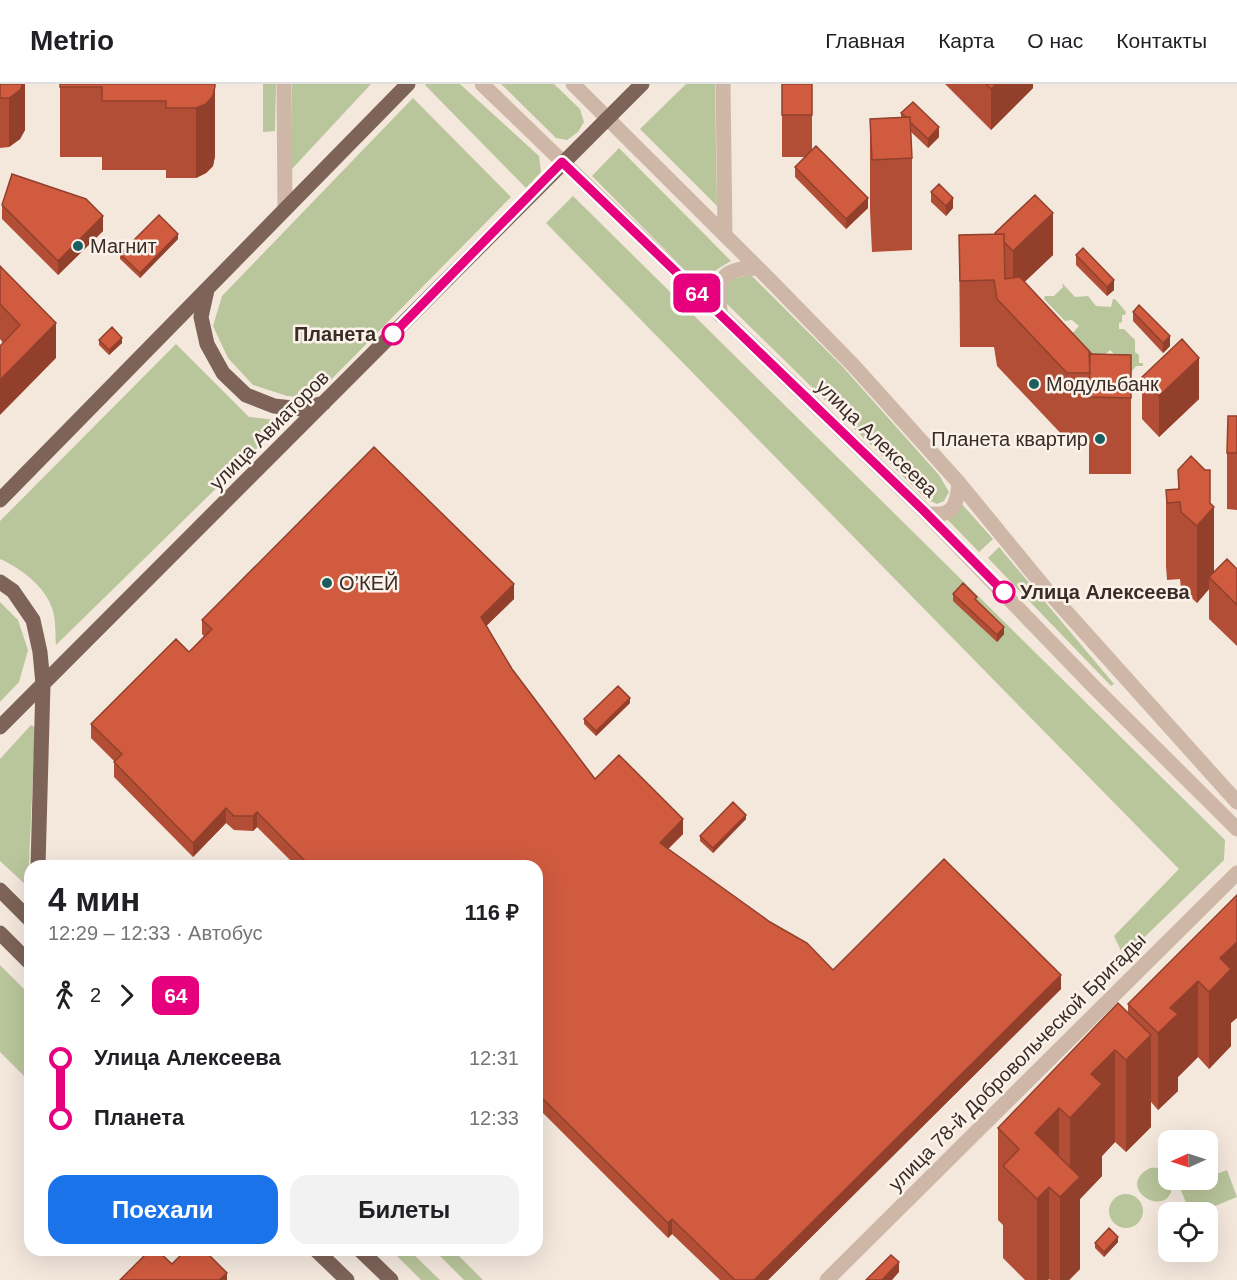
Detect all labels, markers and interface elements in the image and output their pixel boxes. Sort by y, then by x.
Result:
text: Metrio [30,25,114,56]
text: Главная [825,29,905,52]
text: Карта [938,29,994,52]
text: О нас [1027,29,1083,52]
text: Контакты [1116,29,1207,52]
place label: Магнит [90,235,157,257]
marker: Магнит [71,239,85,253]
line badge: 64 [670,274,724,312]
text: 64 [685,282,709,305]
place label: Планета [294,323,377,345]
marker: Планета [382,323,404,345]
street label: улица Авиаторов [205,366,333,494]
place label: Модульбанк [1046,373,1159,395]
street label: улица Алексеева [812,375,943,502]
marker: Модульбанк [1027,377,1041,391]
place label: Планета квартир [931,428,1088,450]
marker: Планета квартир [1093,432,1107,446]
place label: О’КЕЙ [339,571,398,594]
marker: О’КЕЙ [320,576,334,590]
marker: Улица Алексеева [993,581,1015,603]
place label: Улица Алексеева [1020,581,1191,603]
text: 4 мин [48,881,140,918]
text: 116 ₽ [465,900,519,925]
text: 12:29 – 12:33 · Автобус [48,922,262,944]
street label: улица 78-й Добровольческой Бригады [884,929,1150,1195]
icon: walk [48,979,81,1012]
icon: forward [110,979,143,1012]
text: 2 [90,984,101,1006]
text: 64 [164,984,187,1007]
text: Улица Алексеева [94,1045,281,1070]
text: 12:31 [469,1047,519,1069]
text: Планета [94,1105,184,1130]
text: 12:33 [469,1107,519,1129]
north arrow [1158,1130,1218,1190]
map controls [1158,1130,1218,1262]
button: Поехали [48,1175,278,1244]
button: Билеты [290,1175,519,1244]
button: locate [1158,1202,1218,1262]

